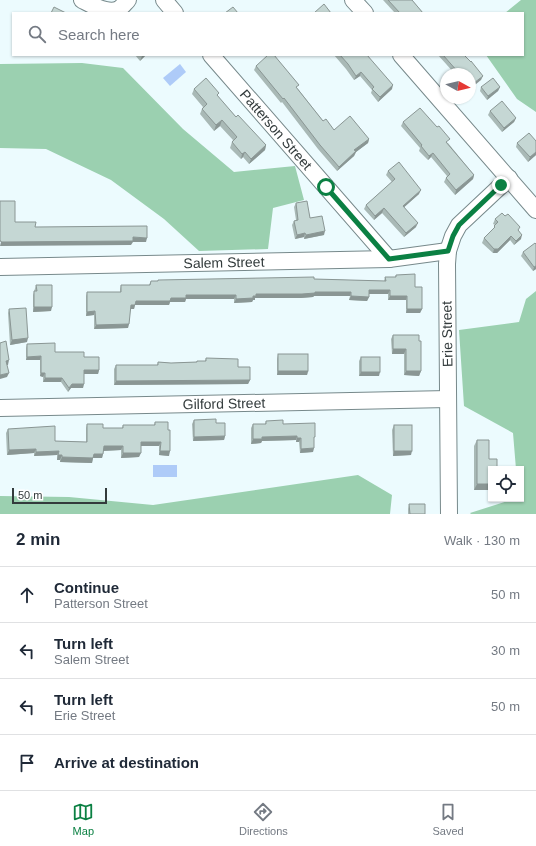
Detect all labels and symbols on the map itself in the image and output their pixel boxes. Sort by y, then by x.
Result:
north arrow [440,68,476,104]
street label: Patterson Street [237,86,315,173]
route end [492,176,510,194]
route start [317,178,335,196]
street label: Salem Street [183,254,265,271]
street label: Erie Street [438,301,456,367]
street label: Gilford Street [183,395,266,412]
scale bar [12,486,107,505]

